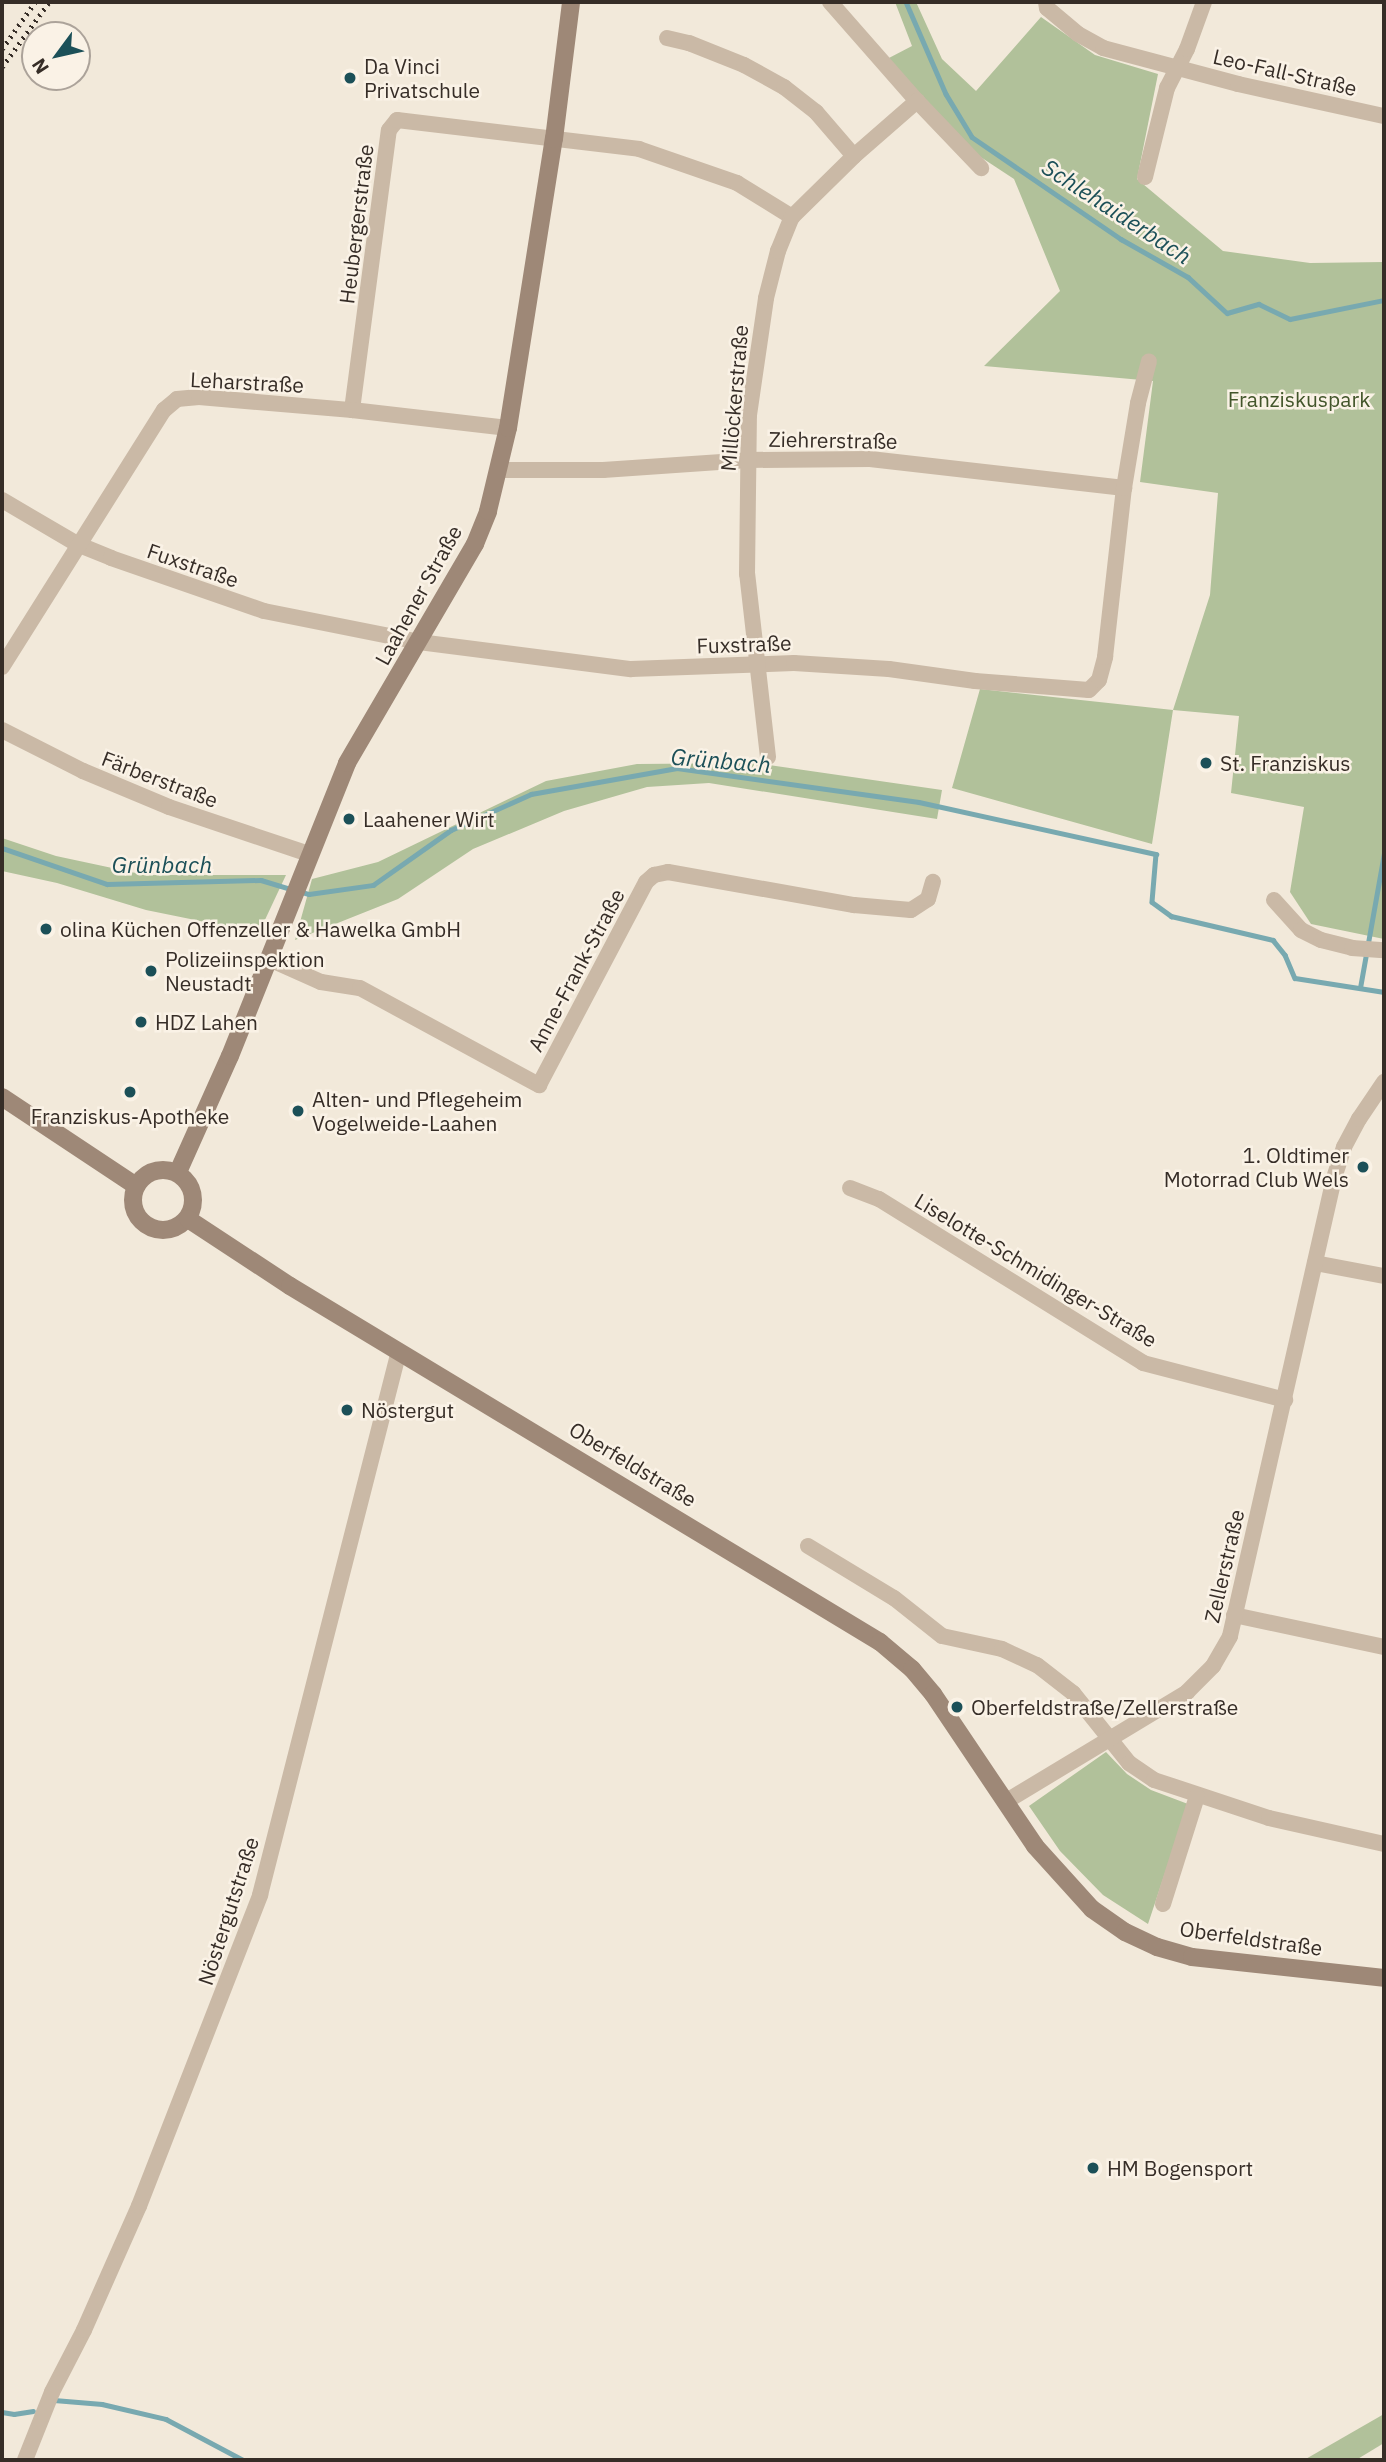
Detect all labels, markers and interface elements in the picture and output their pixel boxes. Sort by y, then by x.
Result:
north arrow [21,21,91,91]
street label: Leo-Fall-Straße [1211,43,1359,101]
place label: Da Vinci Privatschule [364,53,480,103]
text: N [26,54,54,79]
marker: Da Vinci Privatschule [342,70,358,86]
street label: Heubergerstraße [334,143,378,305]
water label: Schlehaiderbach [1037,153,1197,269]
street label: Millöckerstraße [715,324,753,472]
street label: Leharstraße [189,366,305,398]
park label: Franziskuspark [1228,386,1370,412]
street label: Ziehrerstraße [768,426,898,454]
street label: Laahener Straße [369,521,467,669]
street label: Fuxstraße [144,538,242,592]
street label: Fuxstraße [696,630,792,658]
water label: Grünbach [670,742,772,778]
street label: Färberstraße [98,745,222,813]
place label: St. Franziskus [1220,750,1351,776]
marker: St. Franziskus [1198,755,1214,771]
place label: Laahener Wirt [363,806,495,832]
marker: Laahener Wirt [341,811,357,827]
water label: Grünbach [112,850,212,878]
street label: Anne-Frank-Straße [522,884,630,1056]
place label: olina Küchen Offenzeller & Hawelka GmbH [60,916,461,942]
marker: olina Küchen Offenzeller & Hawelka GmbH [38,921,54,937]
place label: Polizeiinspektion Neustadt [165,946,325,996]
marker: Polizeiinspektion Neustadt [143,963,159,979]
place label: HDZ Lahen [155,1009,258,1035]
marker: HDZ Lahen [133,1014,149,1030]
marker: Franziskus-Apotheke [122,1084,138,1100]
place label: Alten- und Pflegeheim Vogelweide-Laahen [312,1086,522,1136]
place label: Franziskus-Apotheke [31,1103,229,1129]
marker: Alten- und Pflegeheim Vogelweide-Laahen [290,1103,306,1119]
place label: 1. Oldtimer Motorrad Club Wels [1164,1142,1349,1192]
marker: 1. Oldtimer Motorrad Club Wels [1355,1159,1371,1175]
street label: Liselotte-Schmidinger-Straße [910,1188,1162,1352]
place label: Nöstergut [361,1397,454,1423]
marker: Nöstergut [339,1402,355,1418]
street label: Oberfeldstraße [565,1416,701,1512]
street label: Zellerstraße [1199,1507,1249,1625]
place label: Oberfeldstraße/Zellerstraße [971,1694,1238,1720]
marker: Oberfeldstraße/Zellerstraße [949,1699,965,1715]
street label: Nöstergutstraße [192,1834,264,1988]
street label: Oberfeldstraße [1178,1916,1324,1960]
place label: HM Bogensport [1107,2155,1253,2181]
marker: HM Bogensport [1085,2160,1101,2176]

